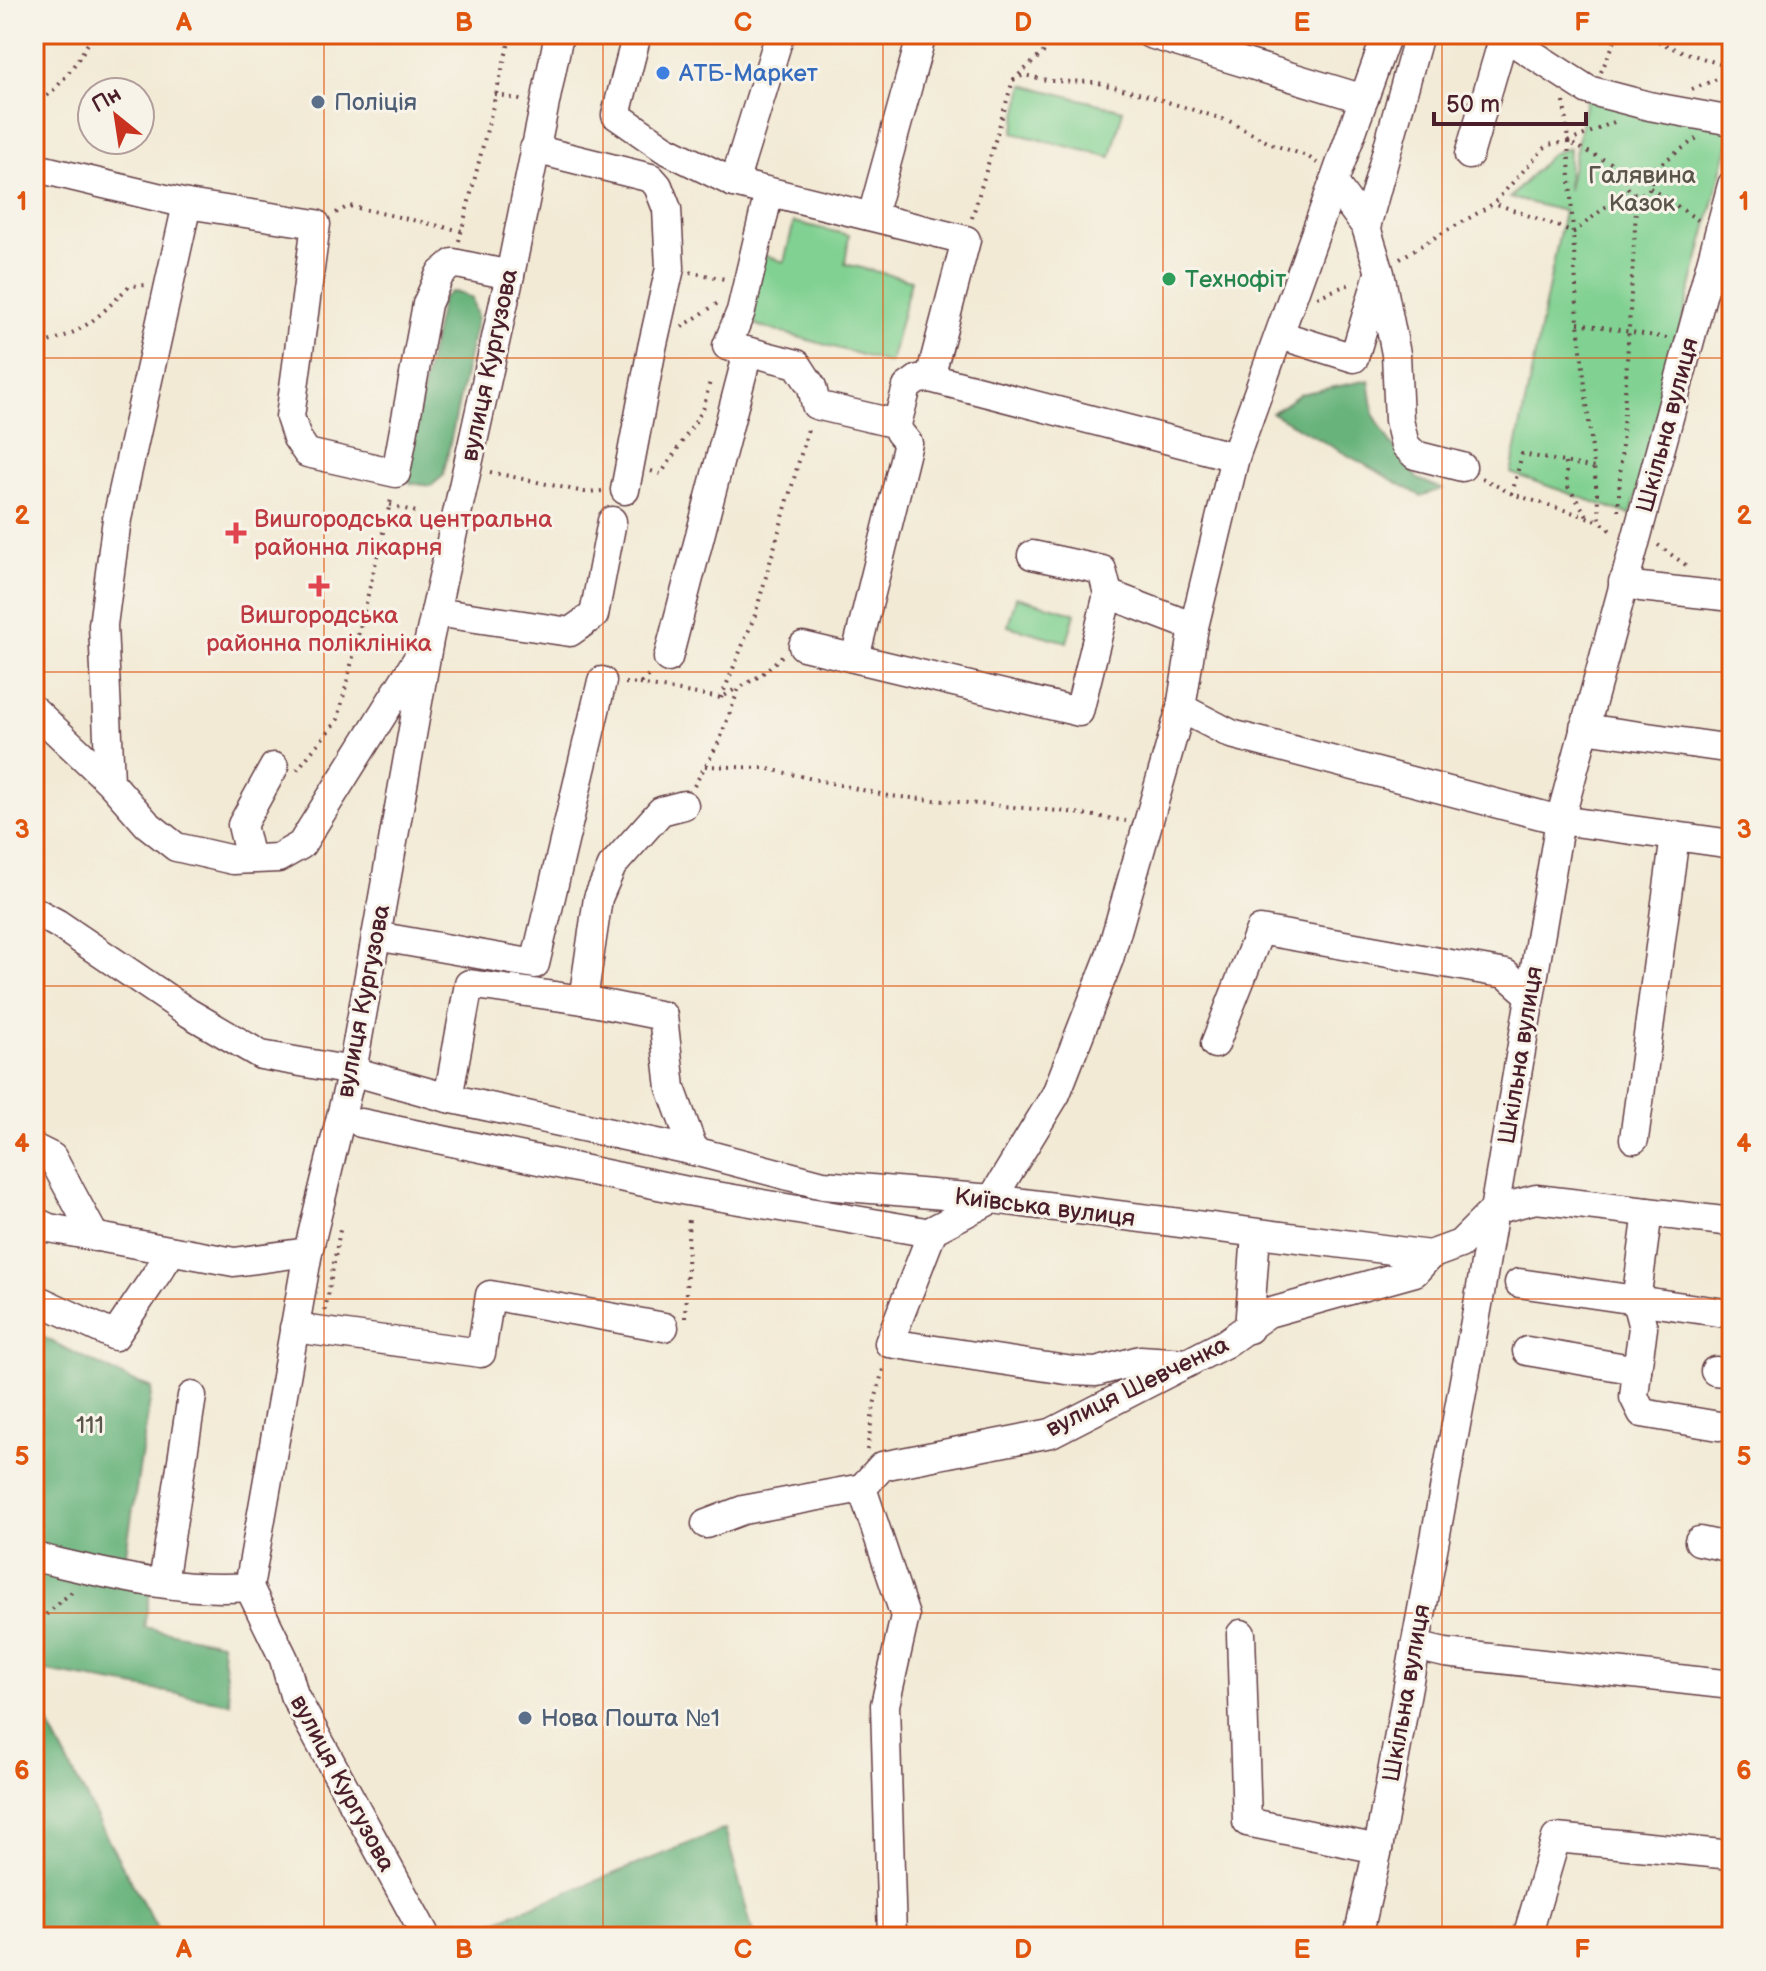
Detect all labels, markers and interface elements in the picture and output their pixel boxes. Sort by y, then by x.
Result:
text: A [175,8,192,39]
text: B [455,8,473,39]
text: C [734,8,752,39]
text: D [1014,8,1032,39]
text: E [1294,8,1311,39]
text: F [1574,8,1590,39]
place label: АТБ-Маркет [678,59,818,88]
marker: АТБ-Маркет [654,64,672,82]
north arrow [76,76,156,156]
scale bar [1434,76,1586,126]
text: Пн [87,81,126,119]
place label: Поліція [334,88,417,117]
text: 50 m [1446,90,1500,119]
marker: Поліція [309,93,327,111]
park label: Галявина Казок [1588,161,1696,218]
text: 1 [17,187,27,218]
text: 1 [1739,187,1749,218]
place label: Технофіт [1185,265,1286,294]
street label: вулиця Кургузова [455,266,524,464]
marker: Технофіт [1160,270,1178,288]
street label: Шкільна вулиця [1630,335,1705,516]
text: 2 [14,501,30,532]
text: 2 [1736,501,1752,532]
place label: Вишгородська центральна районна лікарня [254,505,552,562]
marker: Вишгородська центральна районна лікарня [225,522,247,544]
marker: Вишгородська районна поліклініка [308,575,330,597]
place label: Вишгородська районна поліклініка [206,601,432,658]
text: 3 [14,815,30,846]
text: 3 [1736,815,1752,846]
street label: вулиця Кургузова [331,902,396,1100]
street label: Шкільна вулиця [1492,964,1549,1146]
text: 4 [14,1129,30,1160]
text: 4 [1736,1129,1752,1160]
street label: Київська вулиця [953,1182,1137,1233]
street label: вулиця Шевченка [1041,1330,1233,1443]
park label: 111 [76,1411,104,1440]
text: 5 [14,1442,30,1473]
text: 5 [1736,1442,1752,1473]
street label: Шкільна вулиця [1377,1602,1436,1784]
street label: вулиця Кургузова [284,1690,401,1877]
place label: Нова Пошта №1 [541,1704,720,1733]
marker: Нова Пошта №1 [516,1709,534,1727]
text: 6 [14,1756,30,1787]
text: 6 [1736,1756,1752,1787]
text: A [175,1935,192,1966]
text: B [455,1935,473,1966]
text: C [734,1935,752,1966]
text: D [1014,1935,1032,1966]
text: E [1294,1935,1311,1966]
text: F [1574,1935,1590,1966]

